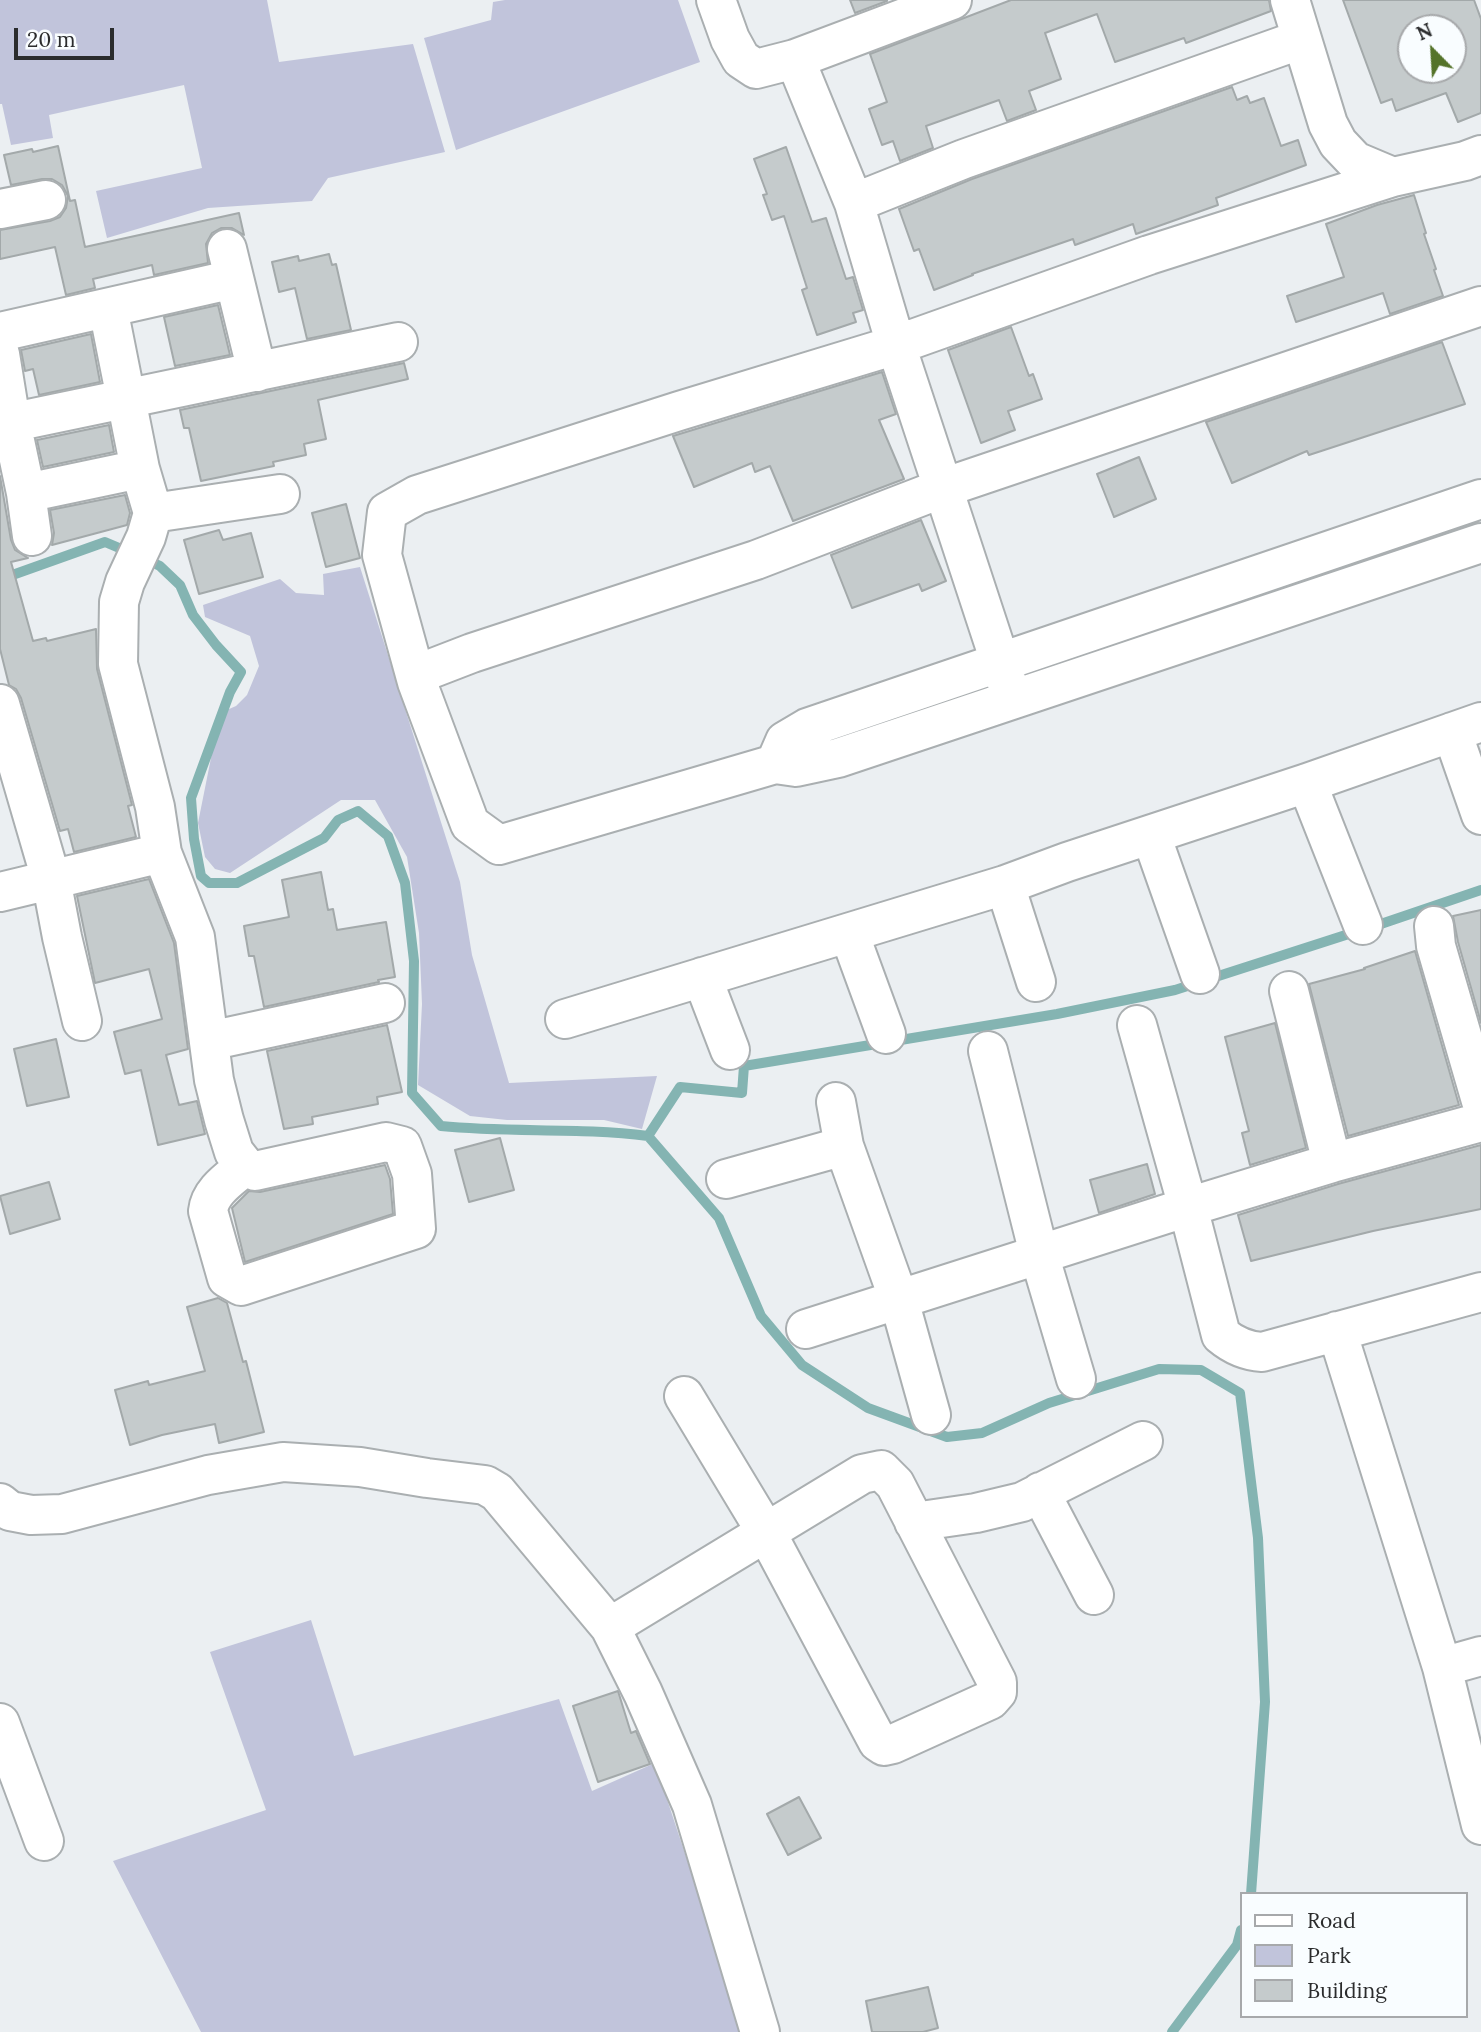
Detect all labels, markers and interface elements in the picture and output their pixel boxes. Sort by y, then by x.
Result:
scale bar [18,14,117,58]
north arrow [1397,14,1467,84]
text: N [1413,18,1436,46]
text: 20 m [27,26,76,53]
legend [1240,1892,1467,2018]
text: Road [1307,1907,1356,1934]
text: Park [1307,1942,1351,1969]
text: Building [1307,1977,1387,2004]

